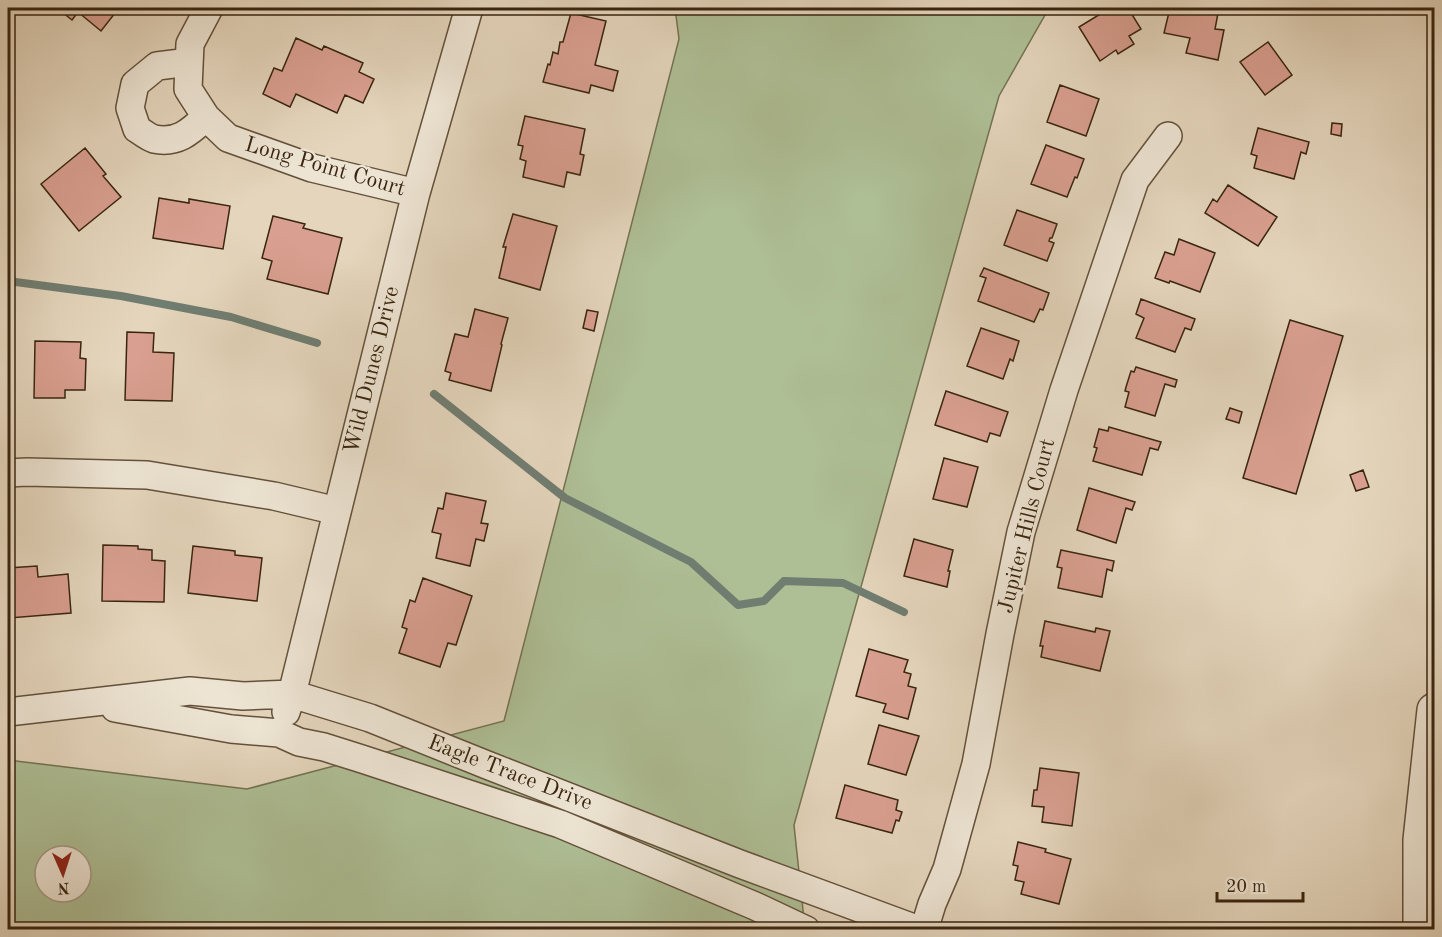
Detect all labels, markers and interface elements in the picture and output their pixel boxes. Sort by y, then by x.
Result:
street label: Long Point Court [242,134,408,200]
street label: Wild Dunes Drive [341,284,403,456]
street label: Jupiter Hills Court [995,437,1059,615]
street label: Eagle Trace Drive [425,731,595,815]
north arrow [33,844,93,904]
scale bar [1217,865,1302,903]
text: 20 m [1226,878,1266,896]
text: N [56,879,70,895]

